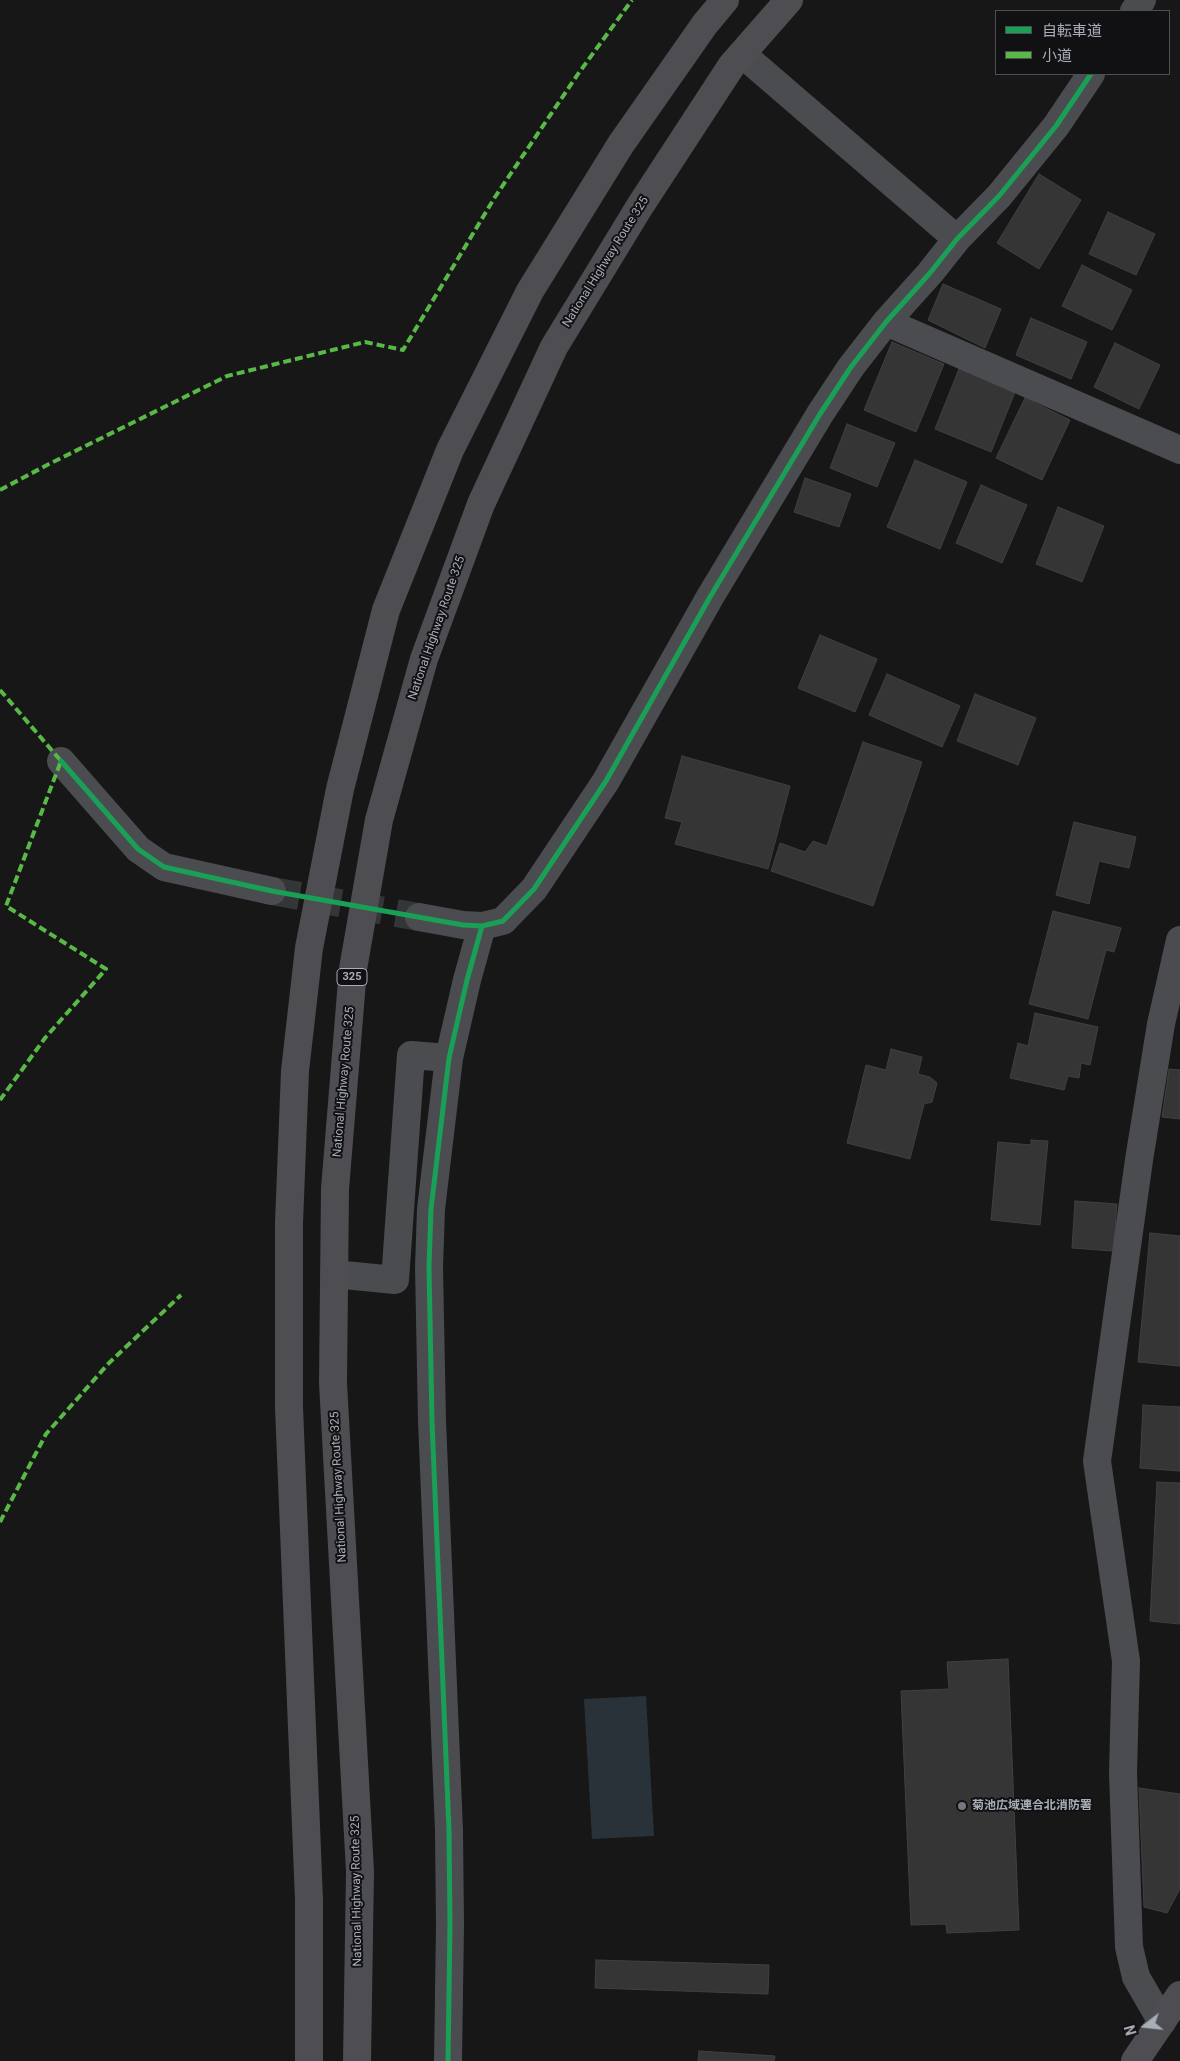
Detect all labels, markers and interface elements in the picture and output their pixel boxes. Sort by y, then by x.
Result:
legend [995,10,1170,75]
text: 自転車道 [1042,22,1102,40]
text: 小道 [1042,47,1072,65]
street label: National Highway Route 325 [560,194,652,330]
street label: National Highway Route 325 [406,554,468,702]
road number: 325 [337,969,367,986]
street label: National Highway Route 325 [330,1006,358,1158]
street label: National Highway Route 325 [328,1411,350,1563]
place label: 菊池広域連合北消防署 [972,1799,1092,1813]
marker: 菊池広域連合北消防署 [956,1800,968,1812]
street label: National Highway Route 325 [348,1815,366,1967]
north arrow [1120,2001,1170,2051]
text: N [1122,2023,1140,2037]

